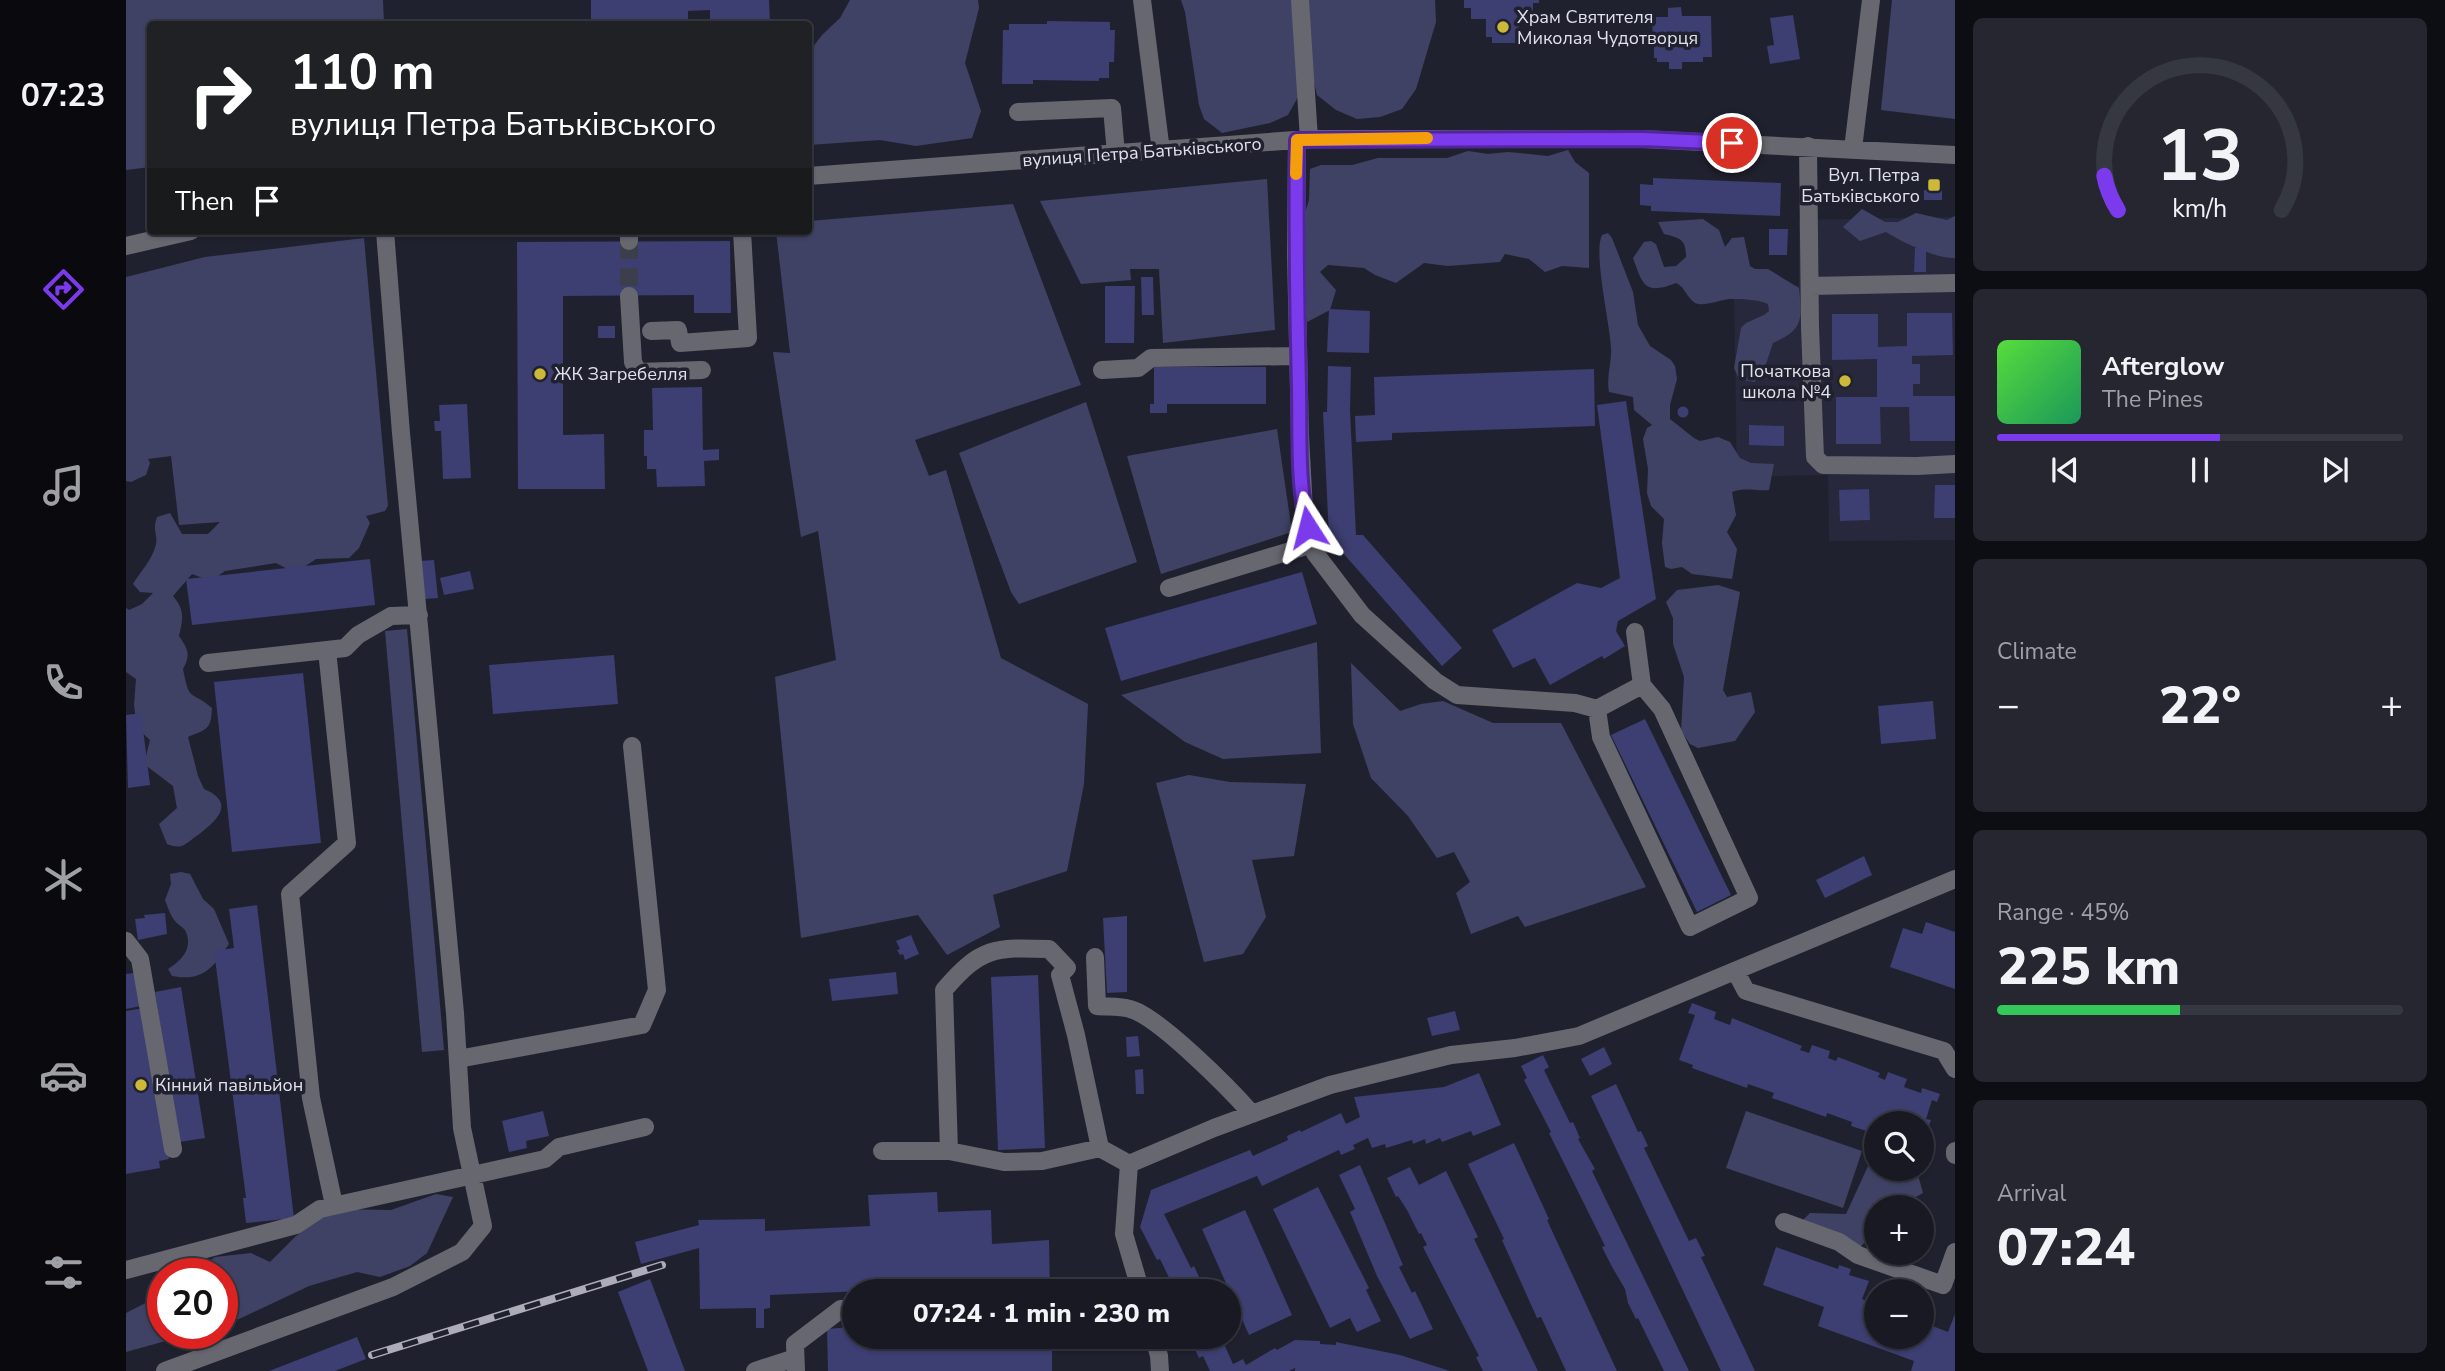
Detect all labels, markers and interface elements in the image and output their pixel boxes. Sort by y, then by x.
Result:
place label: Храм Святителя Миколая Чудотворця [1517,5,1698,50]
marker: Храм Святителя Миколая Чудотворця [1495,19,1511,35]
text: 110 m [290,39,434,106]
icon: right [175,49,266,140]
text: 07:23 [21,74,105,117]
text: вулиця Петра Батьківського [290,103,716,146]
text: 13 [2156,107,2244,207]
pin [1702,113,1762,173]
icon: arrive [1713,124,1751,162]
street label: вулиця Петра Батьківського [1022,132,1262,172]
place label: Вул. Петра Батьківського [1801,163,1920,208]
marker: Вул. Петра Батьківського [1926,177,1942,193]
icon: arrive [248,182,286,220]
text: Then [175,184,234,219]
text: km/h [2172,192,2228,226]
icon: directions [39,265,88,314]
text: Afterglow [2102,349,2225,384]
place label: Початкова школа №4 [1740,359,1831,404]
place label: ЖК Загребелля [554,362,687,386]
marker: ЖК Загребелля [532,366,548,382]
marker: Початкова школа №4 [1837,373,1853,389]
text: The Pines [2102,384,2203,415]
icon: previous [2046,451,2084,489]
icon: pause [2181,451,2219,489]
icon: next [2316,451,2354,489]
icon: music [39,461,88,510]
position arrow [1271,490,1345,564]
text: Climate [1997,636,2077,667]
icon: phone [39,658,88,707]
text: 22° [2159,670,2241,741]
text: − [1997,680,2020,731]
text: + [2380,680,2403,731]
icon: climate [39,855,88,904]
text: Range · 45% [1997,897,2129,928]
text: 225 km [1997,931,2180,1002]
icon: car [39,1051,88,1100]
place label: Кінний павільйон [155,1073,303,1097]
marker: Кінний павільйон [133,1077,149,1093]
map controls [1864,1111,1934,1349]
button: search [1864,1111,1934,1181]
text: Arrival [1997,1178,2066,1209]
button: + [1864,1195,1934,1265]
text: 07:24 [1997,1212,2135,1283]
icon: filters [39,1248,88,1297]
speed limit sign: 20 [147,1258,238,1349]
button: − [1864,1279,1934,1349]
text: 07:24 · 1 min · 230 m [913,1296,1170,1331]

